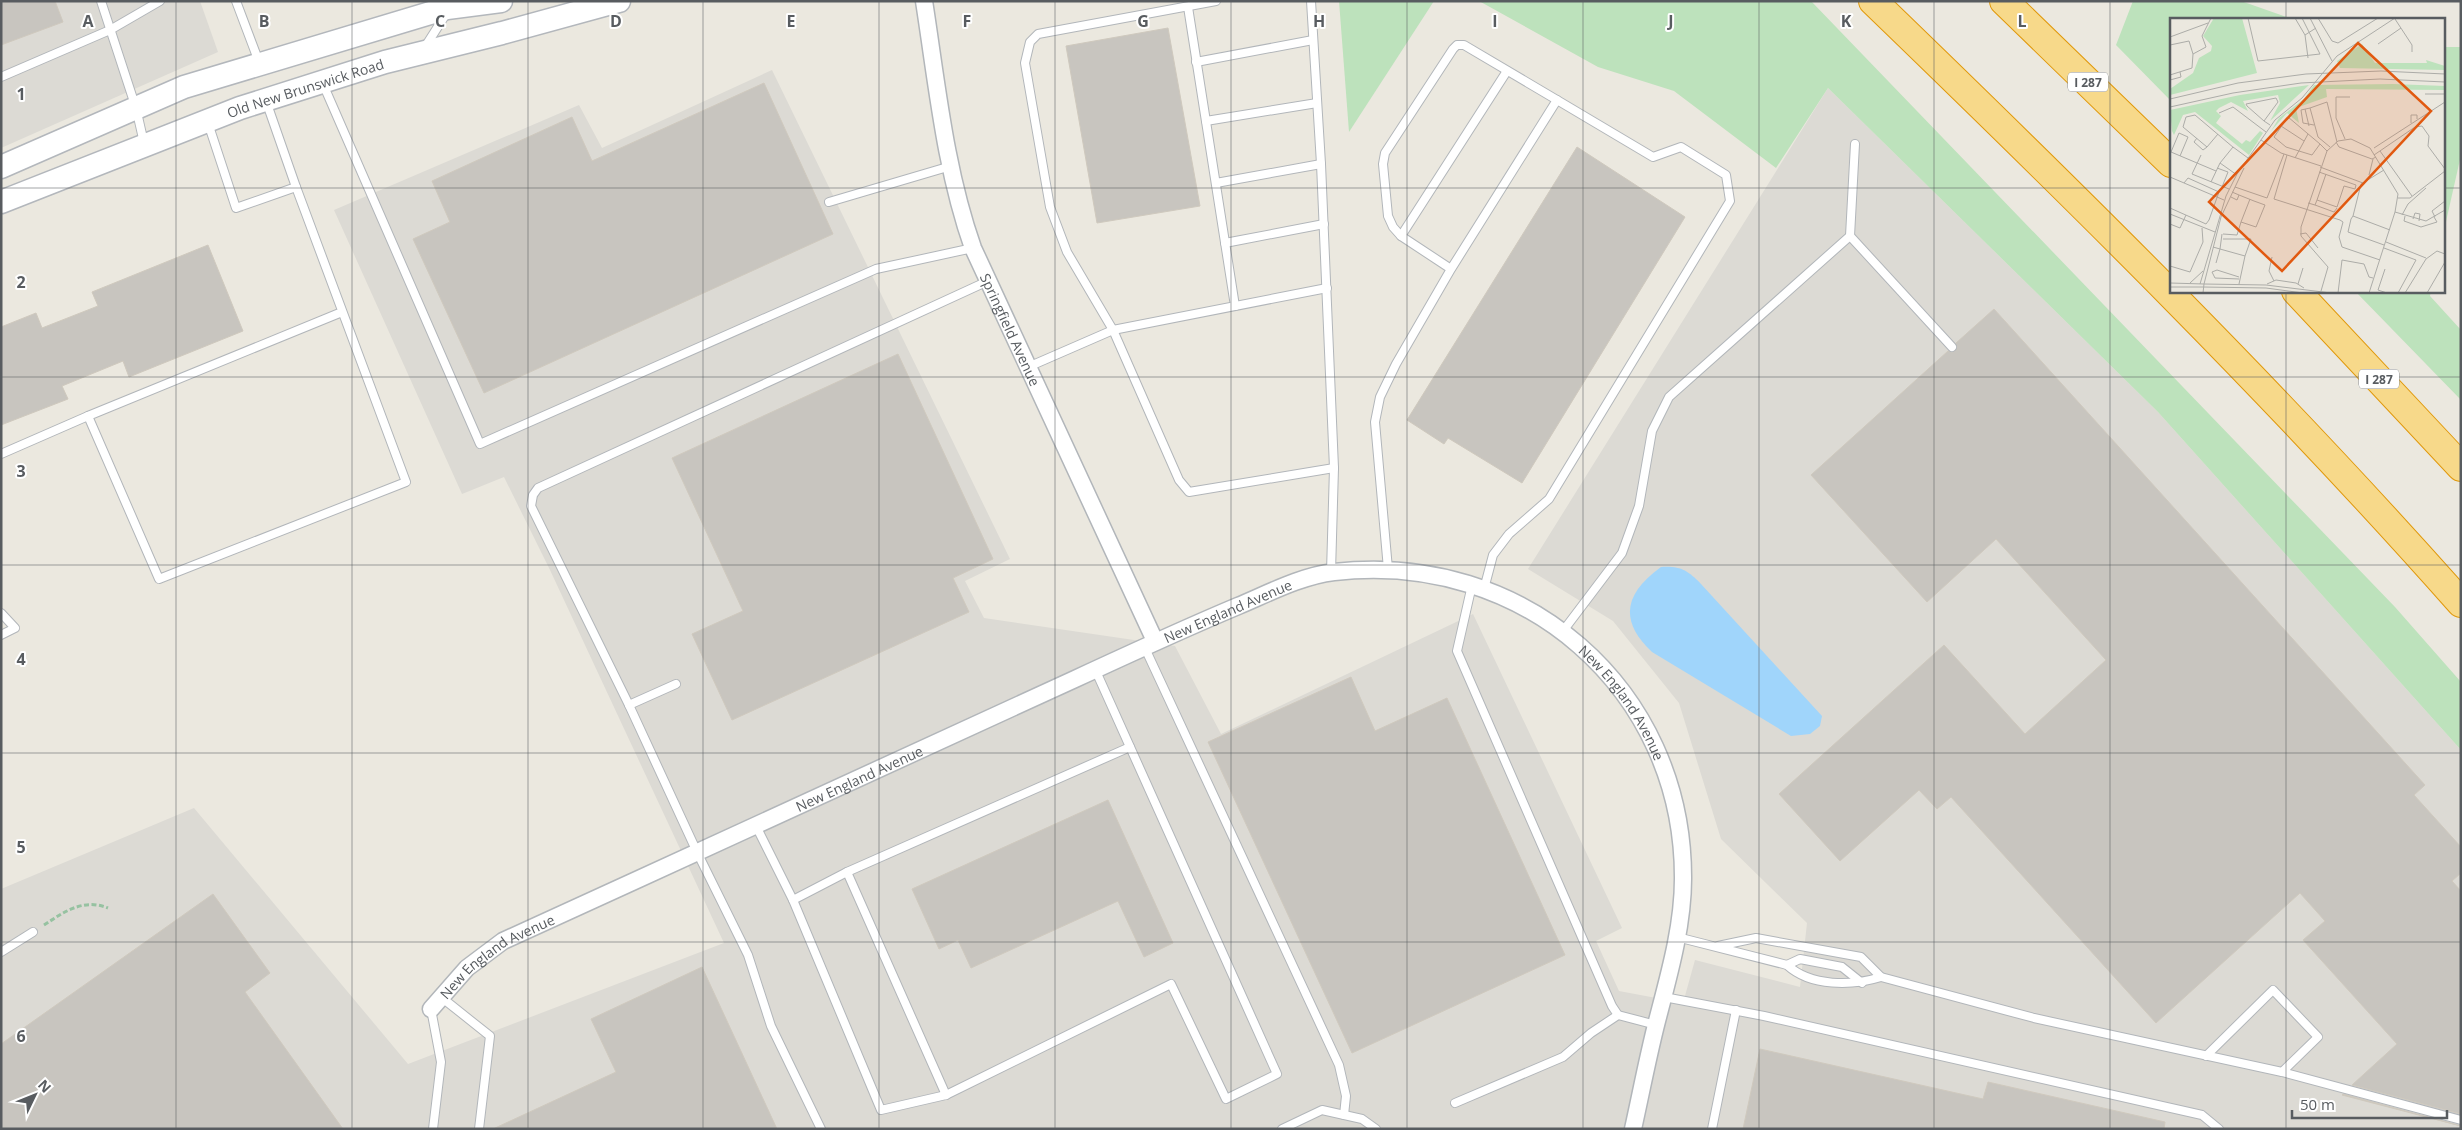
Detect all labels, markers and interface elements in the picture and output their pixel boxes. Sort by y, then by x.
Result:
text: A [82,10,94,32]
text: B [259,10,269,32]
text: C [435,10,445,32]
text: D [610,10,622,32]
text: E [787,10,796,32]
text: F [963,10,971,32]
text: G [1137,10,1149,32]
text: H [1313,10,1325,32]
text: I [1492,10,1498,32]
text: J [1666,10,1674,32]
text: K [1841,10,1852,32]
text: L [2017,10,2027,32]
inset map [2170,18,2444,292]
street label: Old New Brunswick Road [224,54,386,122]
road number: I 287 [2068,72,2108,91]
text: 1 [16,83,26,105]
street label: Springfield Avenue [976,270,1045,389]
text: 2 [16,271,26,293]
road number: I 287 [2359,369,2399,388]
text: 3 [16,460,26,482]
street label: New England Avenue [1161,574,1295,647]
street label: New England Avenue [1575,640,1669,763]
text: 4 [16,648,26,670]
street label: New England Avenue [792,741,926,815]
text: 5 [16,836,26,858]
street label: New England Avenue [435,909,557,1002]
text: 6 [16,1025,26,1047]
north arrow [10,1070,60,1120]
text: N [34,1075,56,1096]
scale bar [2292,1088,2447,1120]
text: 50 m [2300,1094,2335,1114]

